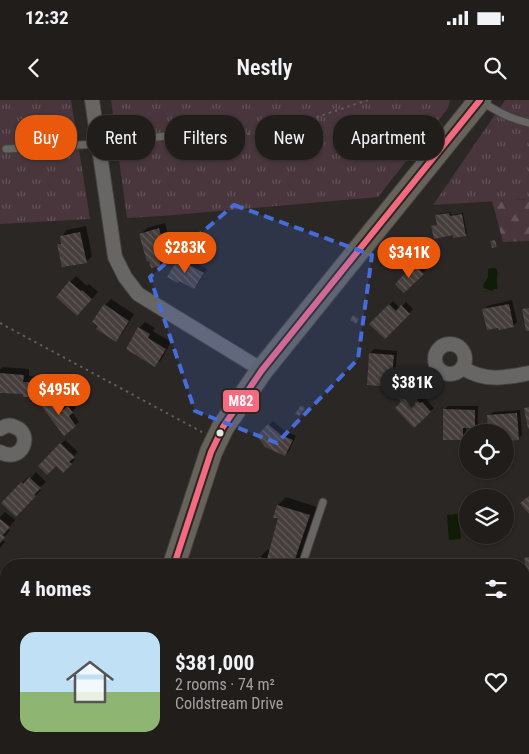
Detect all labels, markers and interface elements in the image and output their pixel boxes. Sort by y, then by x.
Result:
text: 12:32 [25,6,69,29]
icon: back [20,54,48,82]
icon: search [481,54,509,82]
text: Nestly [237,55,292,80]
chip: Buy [15,115,77,160]
chip: Rent [87,115,155,160]
chip: Filters [165,115,245,160]
chip: New [255,115,323,160]
chip: Apartment [333,115,444,160]
pin: $283K [150,232,220,274]
pin: $341K [374,236,444,279]
text: $283K [164,238,206,257]
text: $341K [388,243,430,262]
pin: $381K [377,366,447,409]
text: $381K [391,373,433,392]
pin: $495K [24,374,94,416]
text: $495K [38,380,80,399]
line badge: M82 [222,389,260,413]
text: M82 [229,393,253,409]
map controls [459,424,514,544]
button: locate [459,424,514,479]
unlabelled marker [215,428,225,438]
button: layers [459,489,514,544]
icon: filters [482,575,510,603]
text: 4 homes [20,577,91,601]
text: $381,000 [175,651,254,675]
icon: home [60,652,120,712]
icon: heart [482,668,510,696]
text: 2 rooms · 74 m² [175,675,275,694]
text: Coldstream Drive [175,694,283,713]

